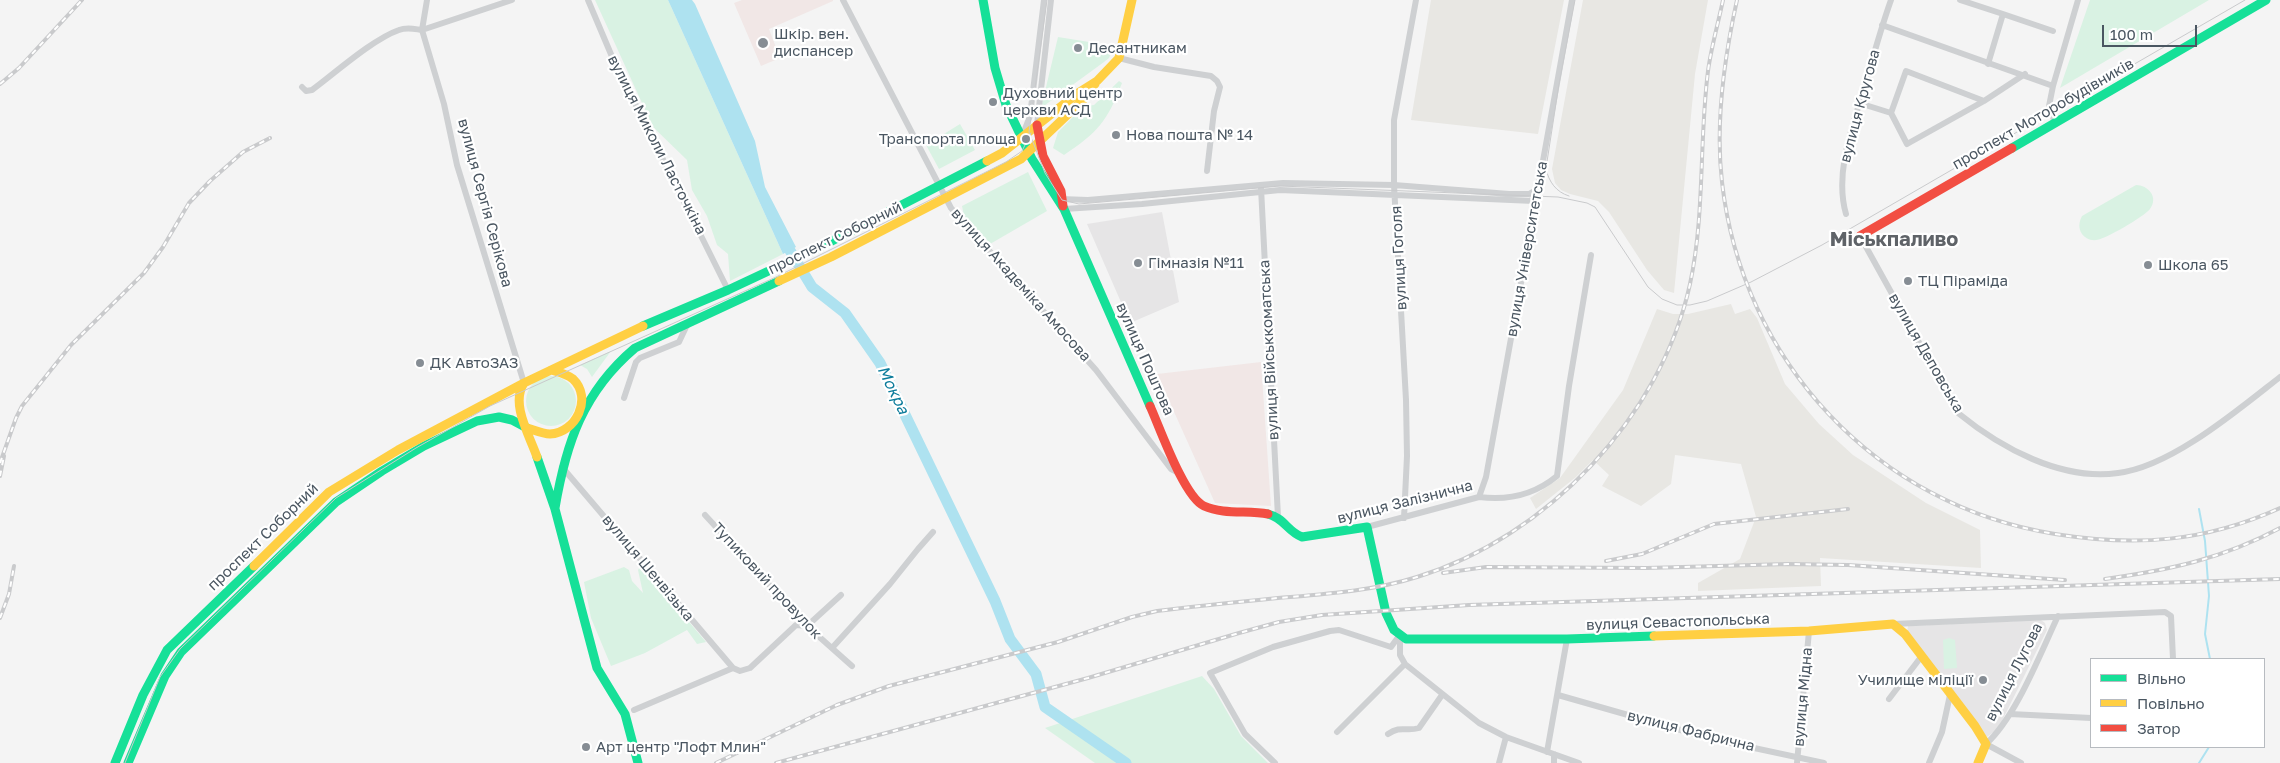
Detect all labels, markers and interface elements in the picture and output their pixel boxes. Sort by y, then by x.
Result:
scale bar [2105,15,2200,47]
place label: Шкір. вен. диспансер [774,25,853,60]
text: 100 m [2110,25,2153,43]
marker: Шкір. вен. диспансер [756,36,770,50]
place label: Десантникам [1088,39,1187,57]
marker: Десантникам [1072,42,1084,54]
street label: вулиця Кругова [1836,47,1884,165]
street label: вулиця Миколи Ласточкіна [604,52,710,238]
street label: проспект Моторобудівників [1949,55,2137,173]
place label: Духовний центр церкви АСД [1003,84,1123,119]
marker: Духовний центр церкви АСД [987,96,999,108]
street label: вулиця Сергія Серікова [454,117,516,289]
place label: Нова пошта № 14 [1126,126,1253,144]
marker: Нова пошта № 14 [1110,129,1122,141]
place label: Транспорта площа [879,130,1016,148]
marker: Транспорта площа [1020,133,1032,145]
street label: вулиця Університетська [1503,160,1551,338]
street label: проспект Соборний [765,198,905,278]
street label: вулиця Академіка Амосова [947,205,1095,365]
street label: вулиця Гоголя [1387,205,1411,311]
district label: Міськпаливо [1830,228,1958,252]
place label: Гімназія №11 [1148,254,1244,272]
place label: Школа 65 [2158,256,2228,274]
marker: Гімназія №11 [1132,257,1144,269]
street label: вулиця Військкоматська [1255,259,1283,441]
marker: Школа 65 [2142,259,2154,271]
place label: ТЦ Піраміда [1918,272,2008,290]
marker: ТЦ Піраміда [1902,275,1914,287]
street label: вулиця Деповська [1884,290,1968,416]
street label: вулиця Поштова [1112,300,1178,418]
place label: ДК АвтоЗАЗ [430,354,518,372]
marker: ДК АвтоЗАЗ [414,357,426,369]
water label: Мокра [873,363,913,417]
street label: вулиця Залізнична [1335,476,1475,528]
street label: проспект Соборний [204,480,322,594]
street label: вулиця Шенвізька [598,511,698,625]
street label: Тупиковий провулок [708,519,826,643]
street label: вулиця Севастопольська [1586,610,1770,634]
street label: вулиця Лугова [1982,620,2046,724]
street label: вулиця Мідна [1790,647,1816,747]
legend [2090,658,2265,748]
text: Вільно [2137,669,2186,687]
place label: Училище міліції [1858,671,1973,689]
marker: Училище міліції [1977,674,1989,686]
text: Повільно [2137,694,2205,712]
street label: вулиця Фабрична [1625,706,1757,756]
text: Затор [2137,719,2180,737]
place label: Арт центр "Лофт Млин" [596,738,766,756]
marker: Арт центр "Лофт Млин" [580,741,592,753]

